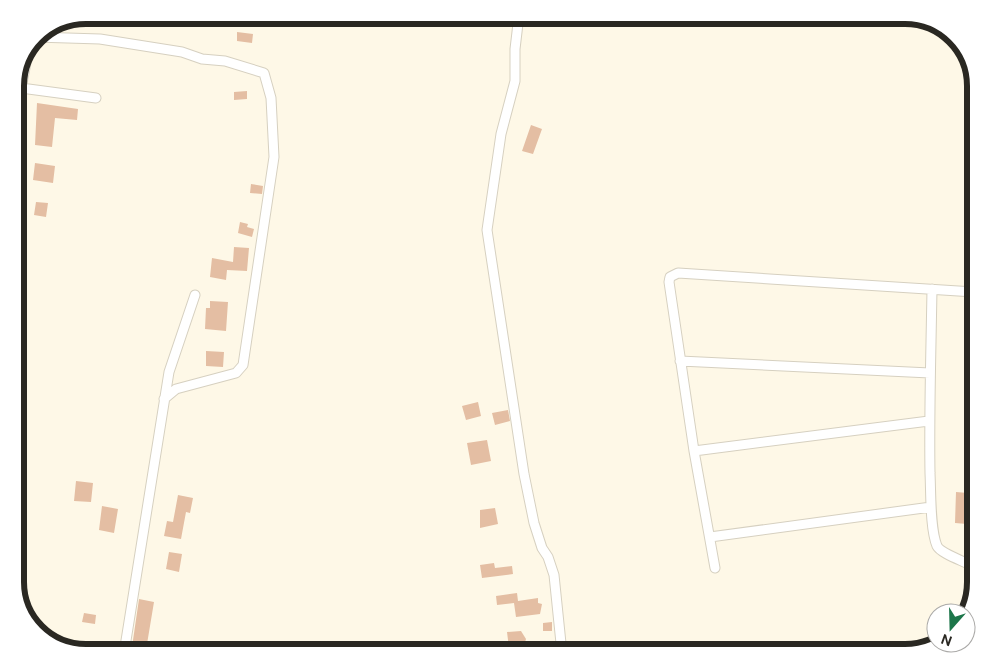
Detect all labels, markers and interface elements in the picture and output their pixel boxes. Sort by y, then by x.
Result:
north arrow [926,603,976,653]
text: N [939,630,954,650]

